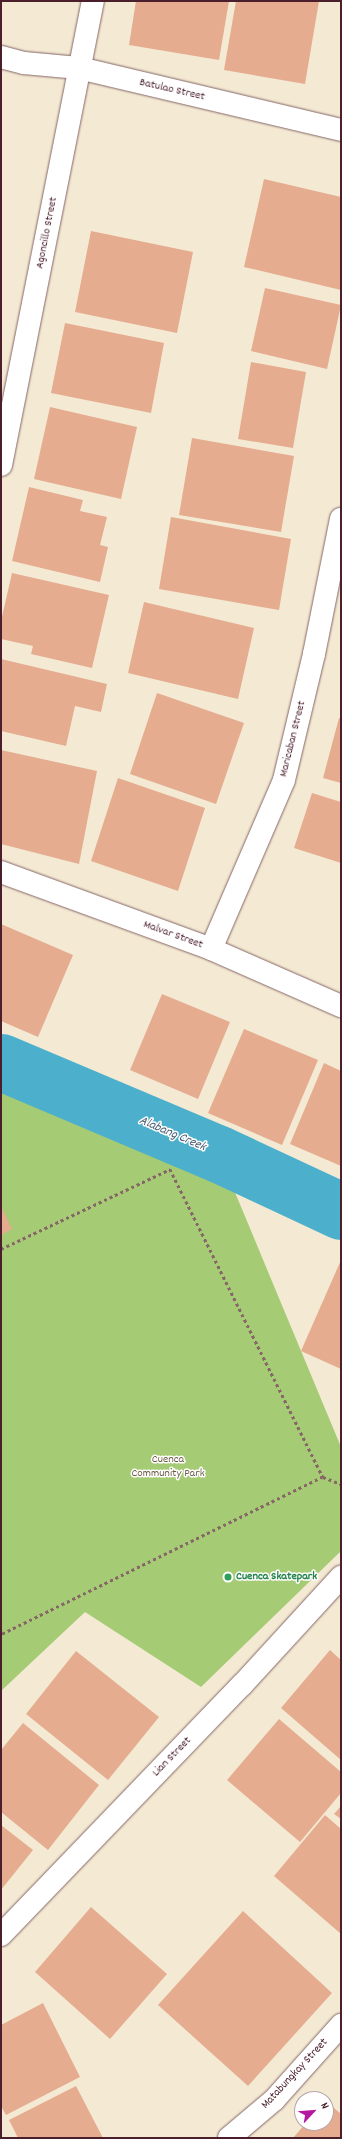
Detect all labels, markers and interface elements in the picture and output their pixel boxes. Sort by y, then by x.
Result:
street label: Batulao Street [138,75,206,105]
street label: Agoncillo Street [33,196,61,270]
street label: Maricaban Street [277,699,309,779]
street label: Malvar Street [141,918,205,952]
water label: Alabang Creek [136,1114,208,1156]
park label: Cuenca Community Park [131,1453,205,1481]
place label: Cuenca Skatepark [236,1570,317,1584]
marker: Cuenca Skatepark [223,1572,233,1582]
street label: Lian Street [149,1734,195,1780]
street label: Matabungkay Street [259,2036,331,2112]
north arrow [294,2091,334,2131]
text: N [316,2100,332,2112]

